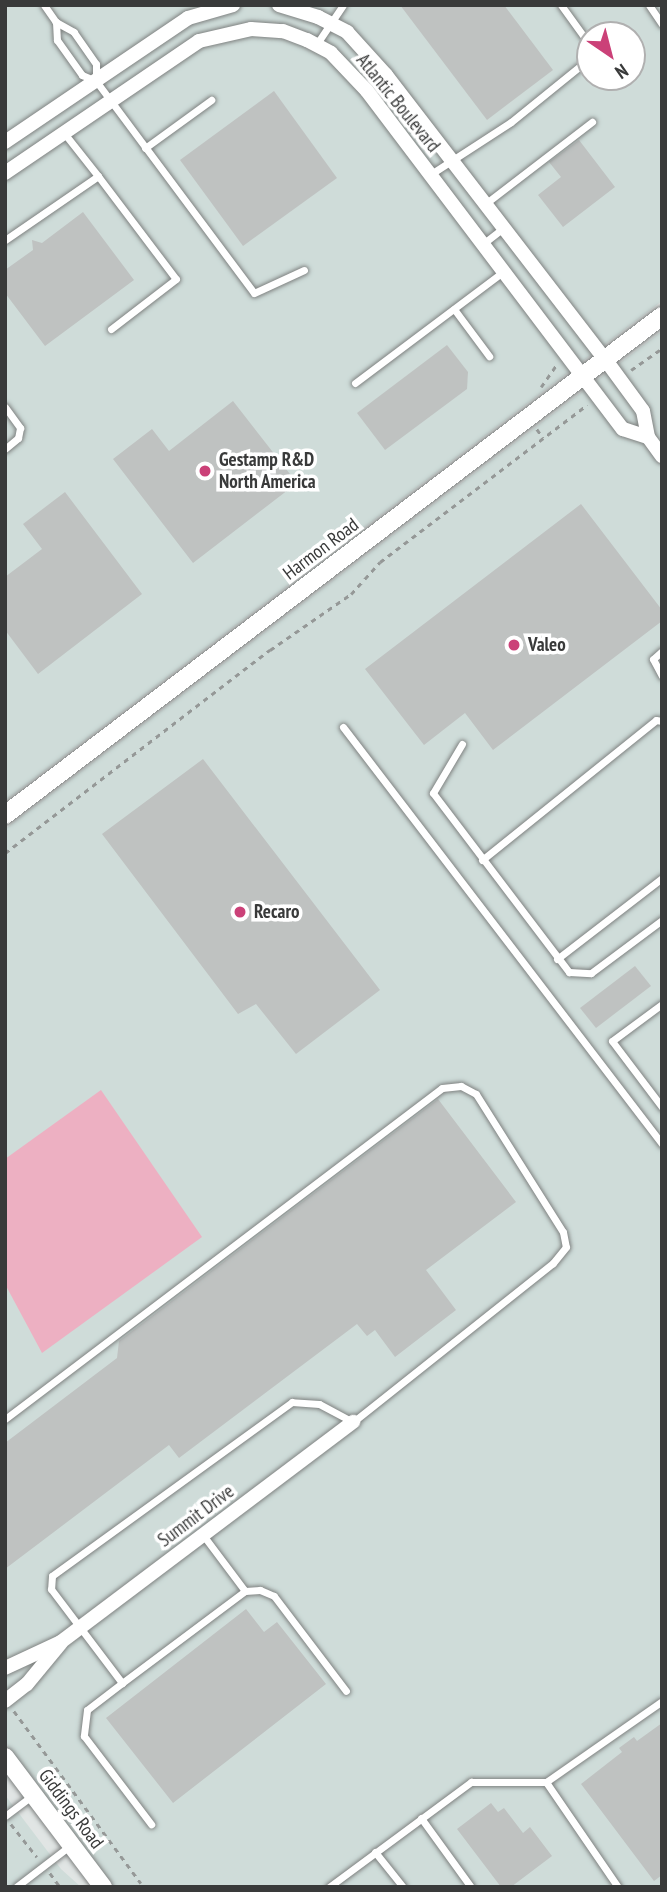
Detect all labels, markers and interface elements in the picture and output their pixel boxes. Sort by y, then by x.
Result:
north arrow [576,21,646,91]
street label: Atlantic Boulevard [351,49,445,157]
text: N [611,59,633,84]
place label: Gestamp R&D North America [219,449,316,493]
marker: Gestamp R&D North America [197,463,213,479]
street label: Harmon Road [279,513,363,585]
place label: Valeo [528,634,566,656]
marker: Valeo [506,637,522,653]
place label: Recaro [254,901,299,923]
marker: Recaro [232,904,248,920]
street label: Summit Drive [154,1480,238,1552]
street label: Giddings Road [34,1765,108,1853]

